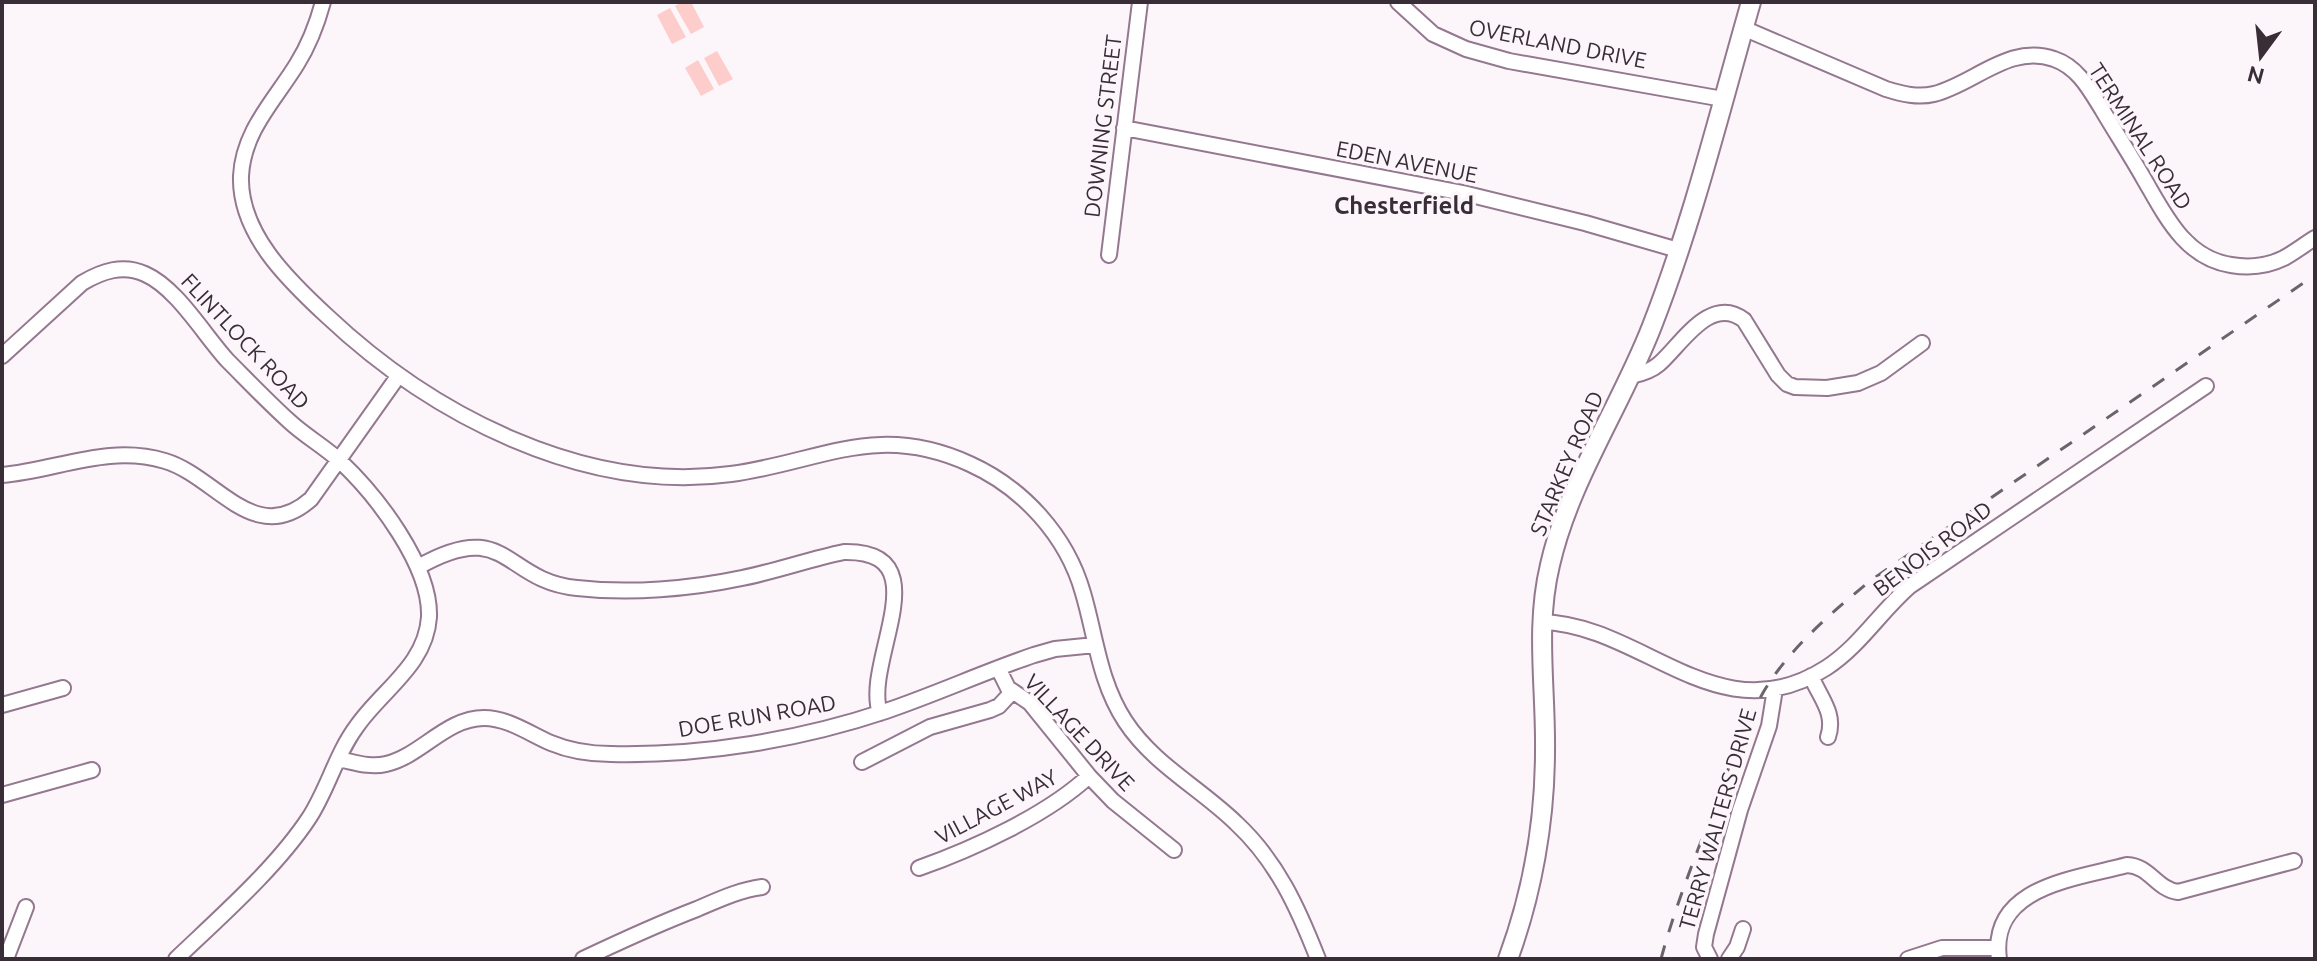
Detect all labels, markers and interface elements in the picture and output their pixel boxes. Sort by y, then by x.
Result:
street label: OVERLAND DRIVE [1467,14,1649,72]
north arrow [2221,16,2301,96]
street label: DOWNING STREET [1078,33,1126,219]
street label: TERMINAL ROAD [2084,58,2198,214]
text: N [2245,62,2267,90]
street label: EDEN AVENUE [1334,135,1480,187]
district label: Chesterfield [1334,192,1474,219]
street label: FLINTLOCK ROAD [177,268,315,414]
street label: STARKEY ROAD [1524,387,1608,539]
street label: BENOIS ROAD [1868,495,1996,601]
street label: VILLAGE DRIVE [1020,669,1140,795]
street label: DOE RUN ROAD [676,689,838,741]
street label: TERRY WALTERS DRIVE [1673,705,1761,933]
street label: VILLAGE WAY [931,763,1061,849]

